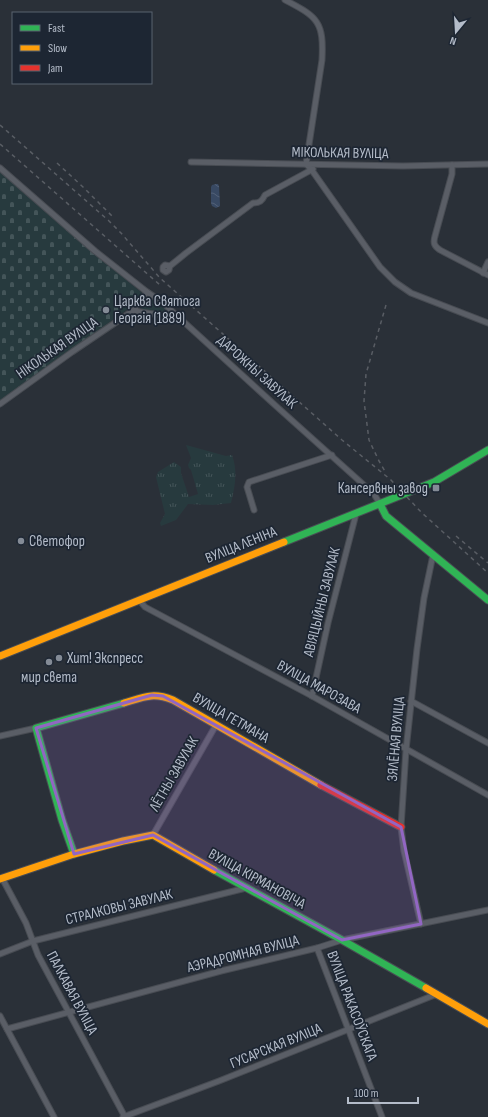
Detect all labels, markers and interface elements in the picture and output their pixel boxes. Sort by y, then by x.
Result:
legend [12,12,152,84]
north arrow [436,12,476,52]
text: Fast [48,21,65,36]
text: N [448,34,458,48]
text: Slow [48,41,67,56]
text: Jam [47,61,63,76]
street label: МІКОЛЬКАЯ ВУЛІЦА [291,143,389,163]
place label: Царква Святога Георгія (1889) [114,292,200,328]
marker: Царква Святога Георгія (1889) [101,305,111,315]
street label: НІКОЛЬКАЯ ВУЛІЦА [12,312,102,383]
street label: ДАРОЖНЫ ЗАВУЛАК [213,331,301,413]
place label: Кансервны завод [338,479,428,498]
marker: Кансервны завод [431,483,441,493]
street label: ВУЛІЦА ЛЕНІНА [202,522,280,568]
place label: Светофор [29,532,85,551]
marker: Светофор [16,536,26,546]
street label: АВІЯЦЫЙНЫ ЗАВУЛАК [299,545,345,660]
place label: Хит! Экспресс [66,649,143,668]
marker: Хит! Экспресс [54,653,64,663]
street label: ВУЛІЦА МАРОЗАВА [274,656,365,718]
marker: мир света [44,657,54,667]
place label: мир света [21,668,77,687]
street label: ВУЛІЦА ГЕТМАНА [189,688,273,748]
street label: ЗЯЛЁНАЯ ВУЛІЦА [383,695,409,782]
street label: ЛЁТНЫ ЗАВУЛАК [145,733,203,816]
street label: ВУЛІЦА КІРМАНОВІЧА [205,845,309,914]
street label: СТРАЛКОВЫ ЗАВУЛАК [64,884,175,929]
street label: АЭРАДРОМНАЯ ВУЛІЦА [184,931,302,977]
street label: ПАЛКАВАЯ ВУЛІЦА [42,948,102,1039]
street label: ВУЛІЦА РАКАСОЎСКАГА [322,948,382,1064]
street label: ГУСАРСКАЯ ВУЛІЦА [227,1019,325,1073]
scale bar [348,1079,418,1105]
text: 100 m [354,1086,379,1101]

